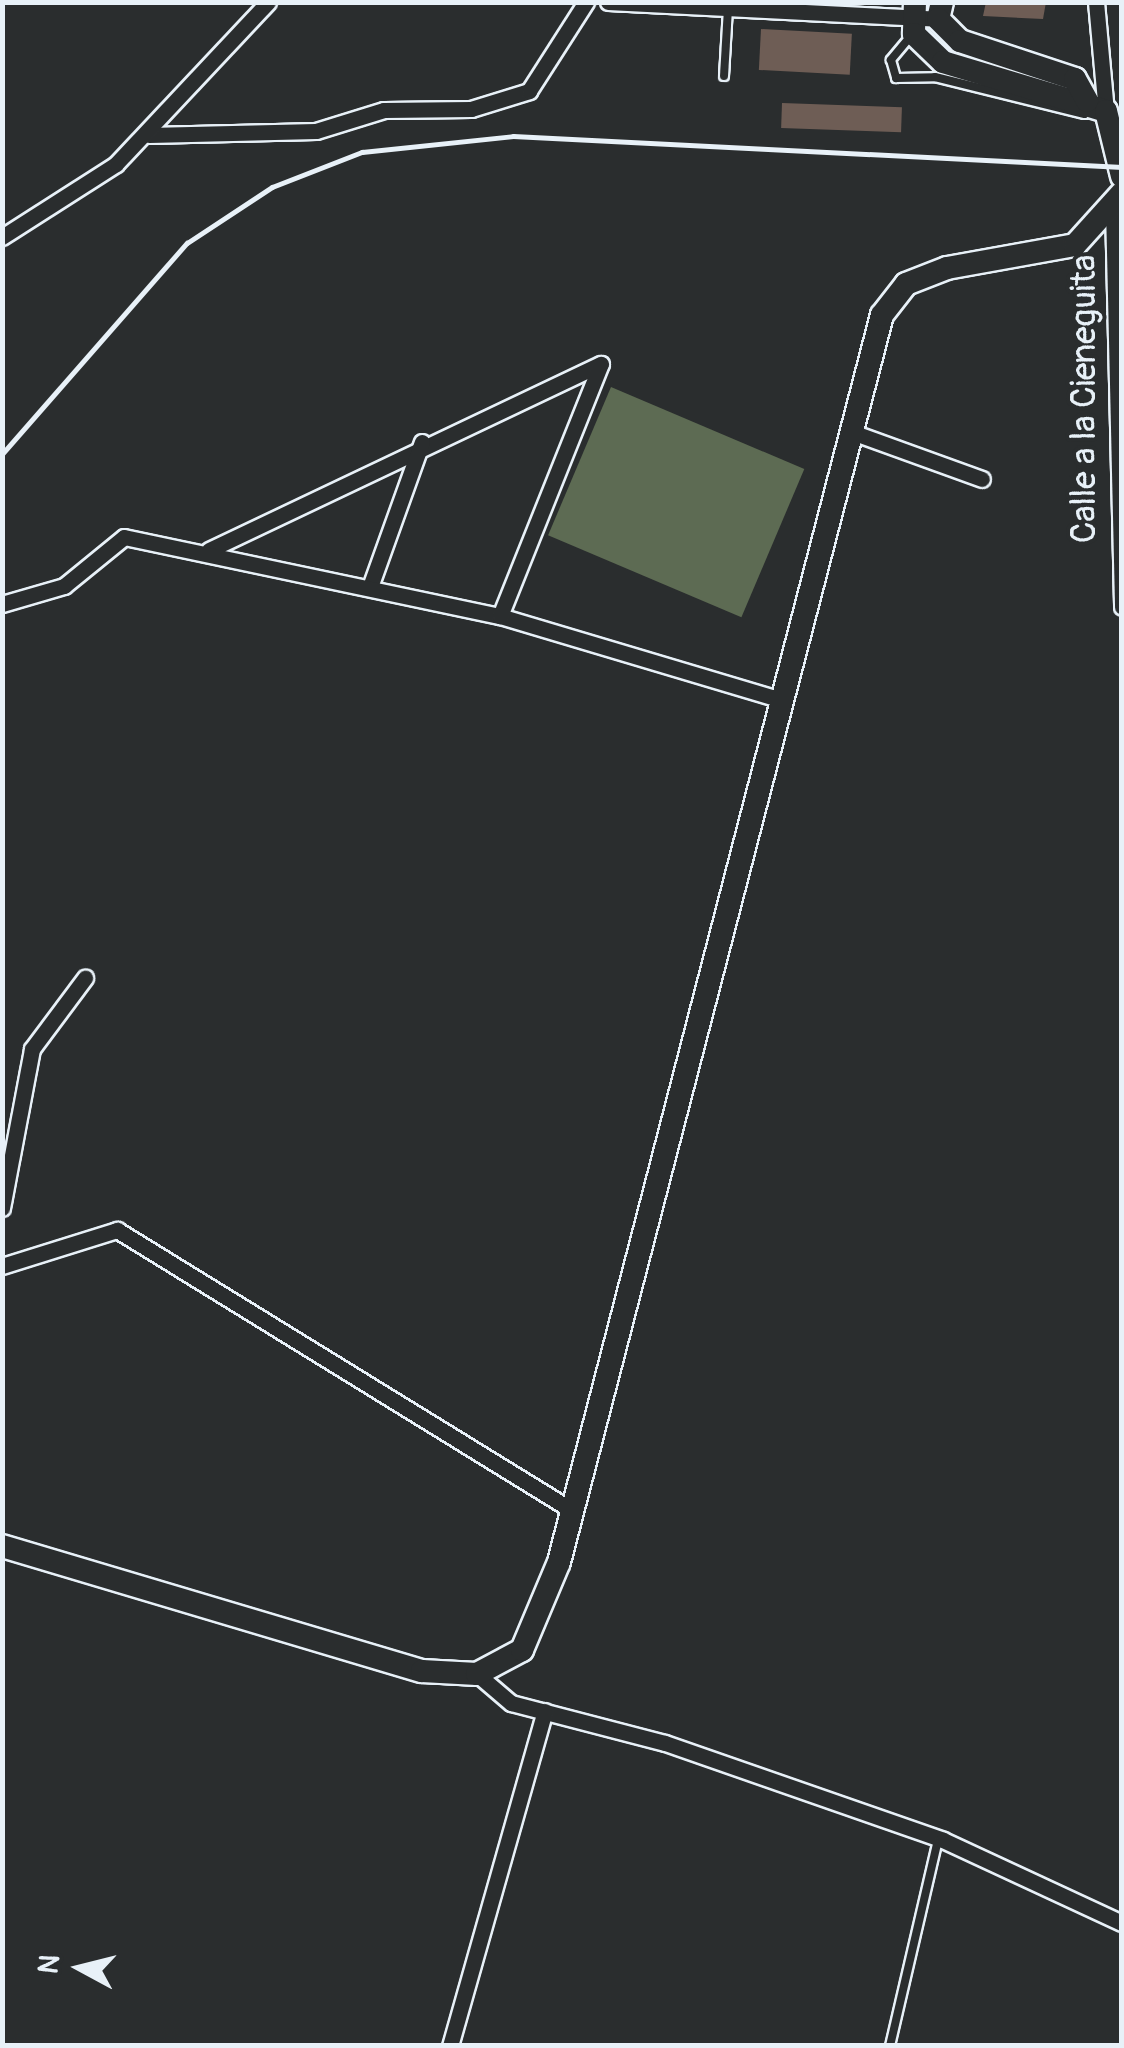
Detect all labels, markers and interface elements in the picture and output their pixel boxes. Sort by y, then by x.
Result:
street label: Calle a la Cieneguita [1063,255,1105,543]
north arrow [30,1918,130,2018]
text: N [31,1953,68,1976]

